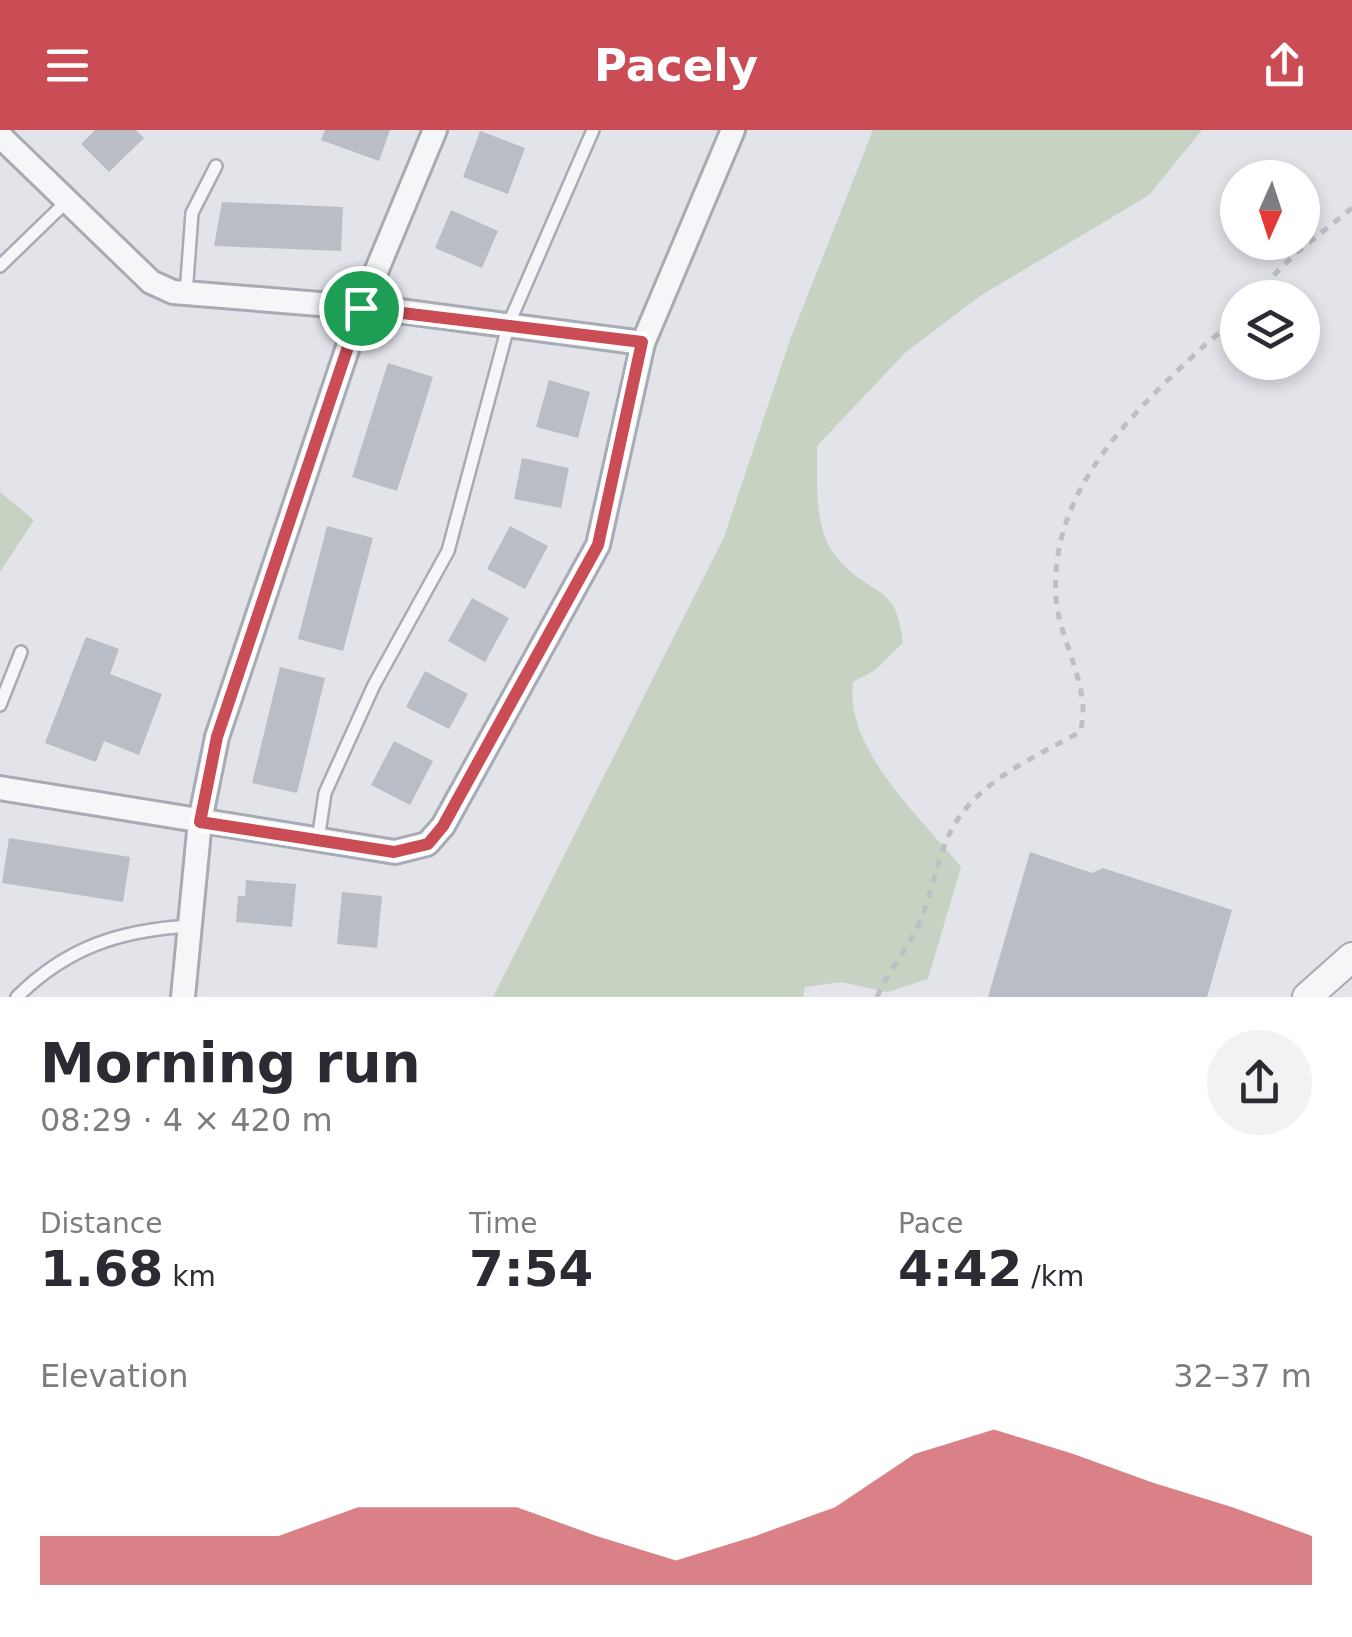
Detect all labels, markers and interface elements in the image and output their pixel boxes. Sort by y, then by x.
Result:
icon: menu [40,38,95,93]
icon: share [1257,38,1312,93]
text: Pacely [594,39,758,92]
north arrow [1220,160,1320,260]
map controls [1220,160,1320,380]
pin [319,266,404,351]
button: layers [1220,280,1320,380]
icon: arrive [334,281,389,336]
button: share [1207,1030,1312,1135]
text: Morning run [40,1031,421,1095]
text: 08:29 · 4 × 420 m [40,1101,333,1139]
text: Distance [40,1207,162,1240]
text: Time [469,1207,538,1240]
text: Pace [898,1207,963,1240]
text: 1.68 [40,1240,163,1298]
text: 7:54 [469,1240,593,1298]
text: 4:42 [898,1240,1022,1298]
text: km [163,1260,216,1293]
text: /km [1022,1260,1084,1293]
text: Elevation [40,1357,189,1395]
text: 32–37 m [1173,1357,1312,1395]

